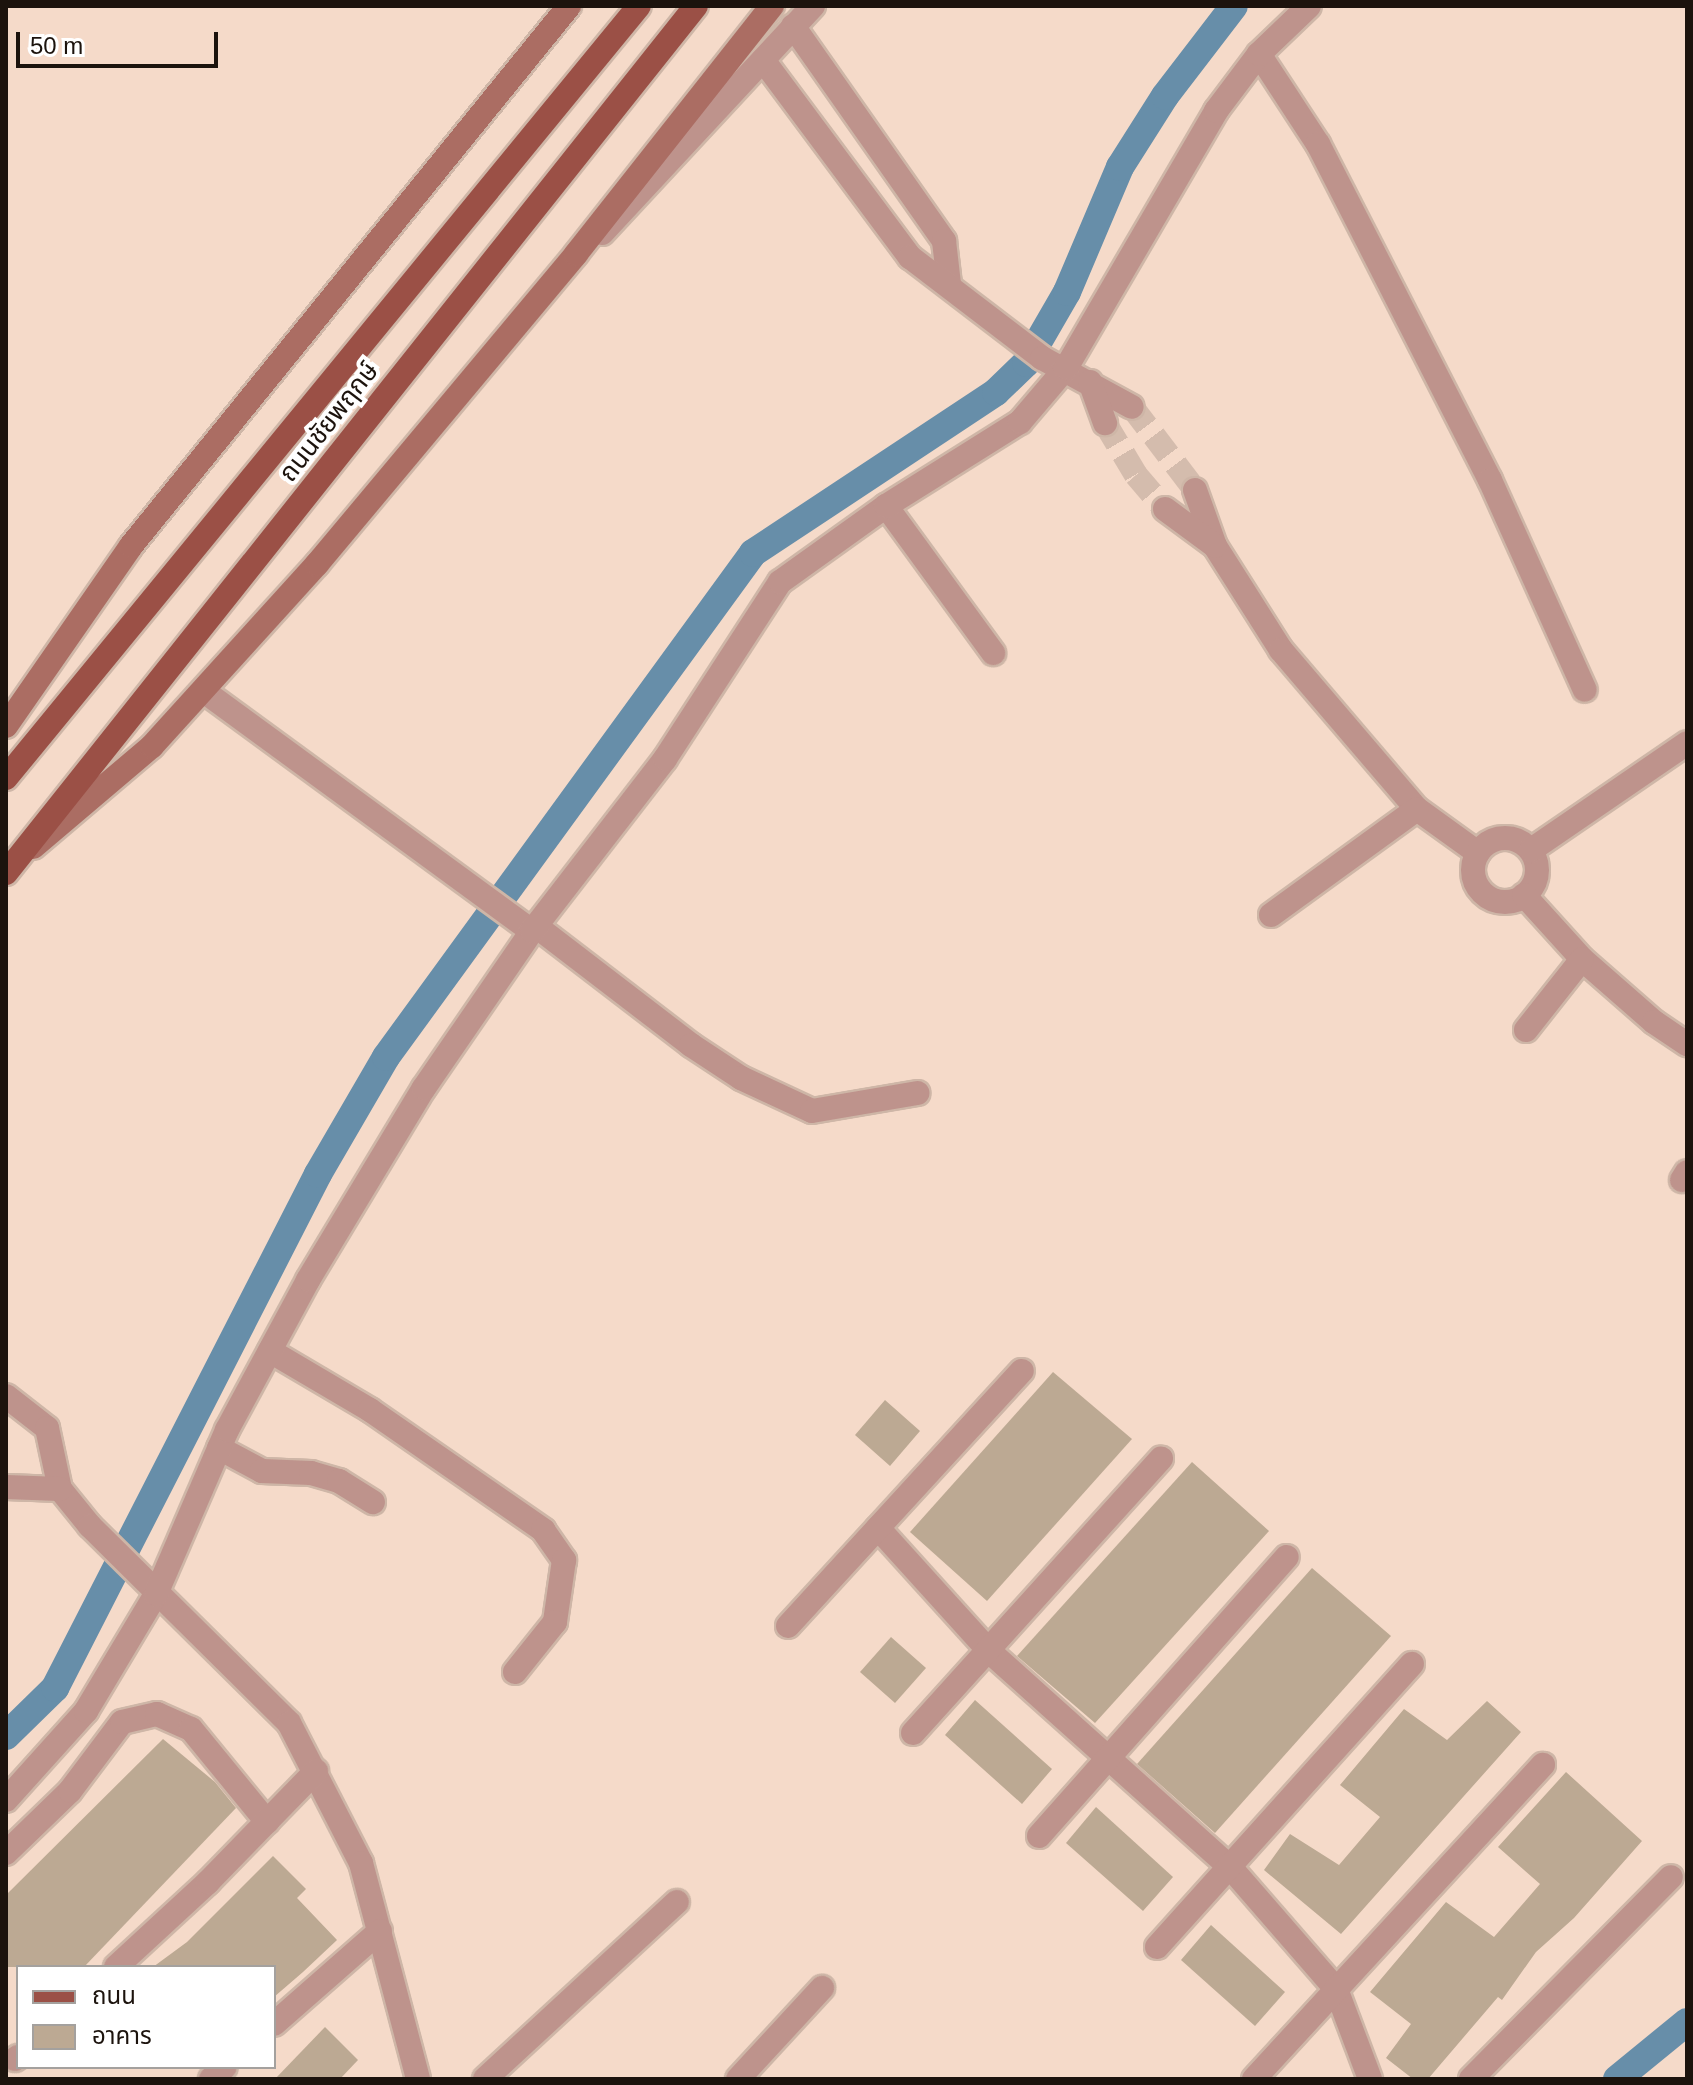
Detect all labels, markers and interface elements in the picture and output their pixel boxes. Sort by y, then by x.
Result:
scale bar [20,16,222,66]
text: 50 m [30,32,83,59]
street label: ถนนชัยพฤกษ์ [273,356,385,488]
legend [16,1965,276,2069]
text: ถนน [92,1982,136,2009]
text: อาคาร [92,2022,152,2049]

